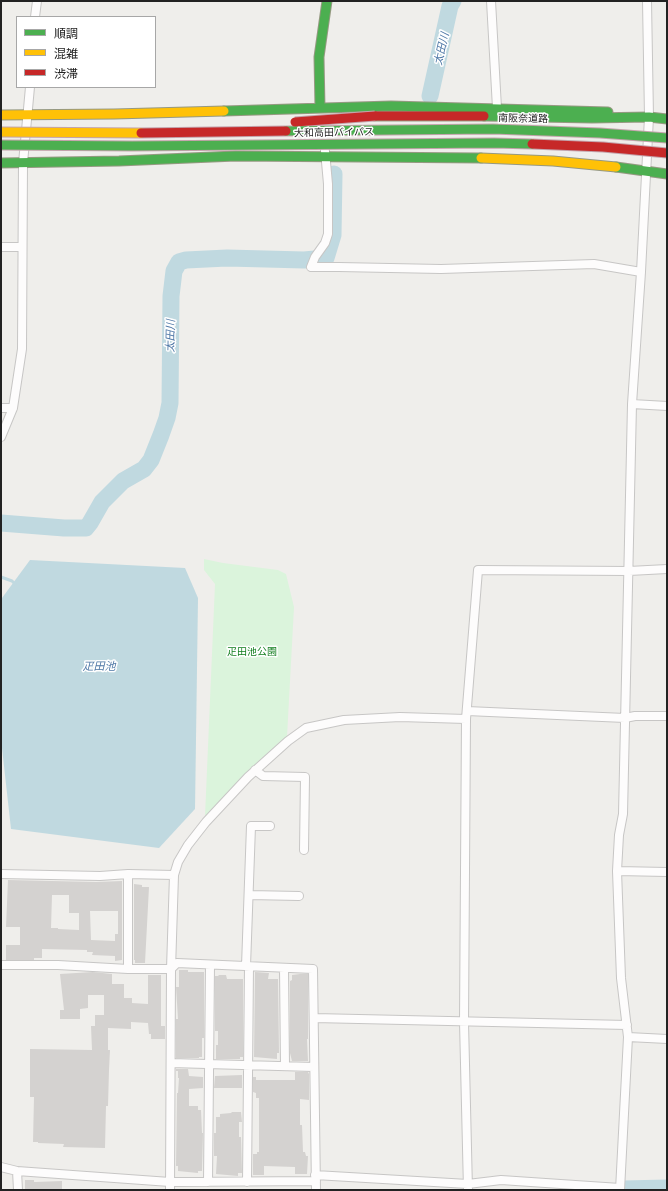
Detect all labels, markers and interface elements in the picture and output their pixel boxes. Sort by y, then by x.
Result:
legend [16,16,156,88]
text: 順調 [54,27,78,41]
water label: 太田川 [432,31,452,67]
text: 混雑 [54,47,78,61]
text: 渋滞 [54,67,78,81]
street label: 南阪奈道路 [498,113,548,125]
street label: 大和高田バイパス [294,126,374,140]
water label: 太田川 [164,319,178,353]
park label: 疋田池公園 [227,646,277,658]
water label: 疋田池 [83,660,115,674]

